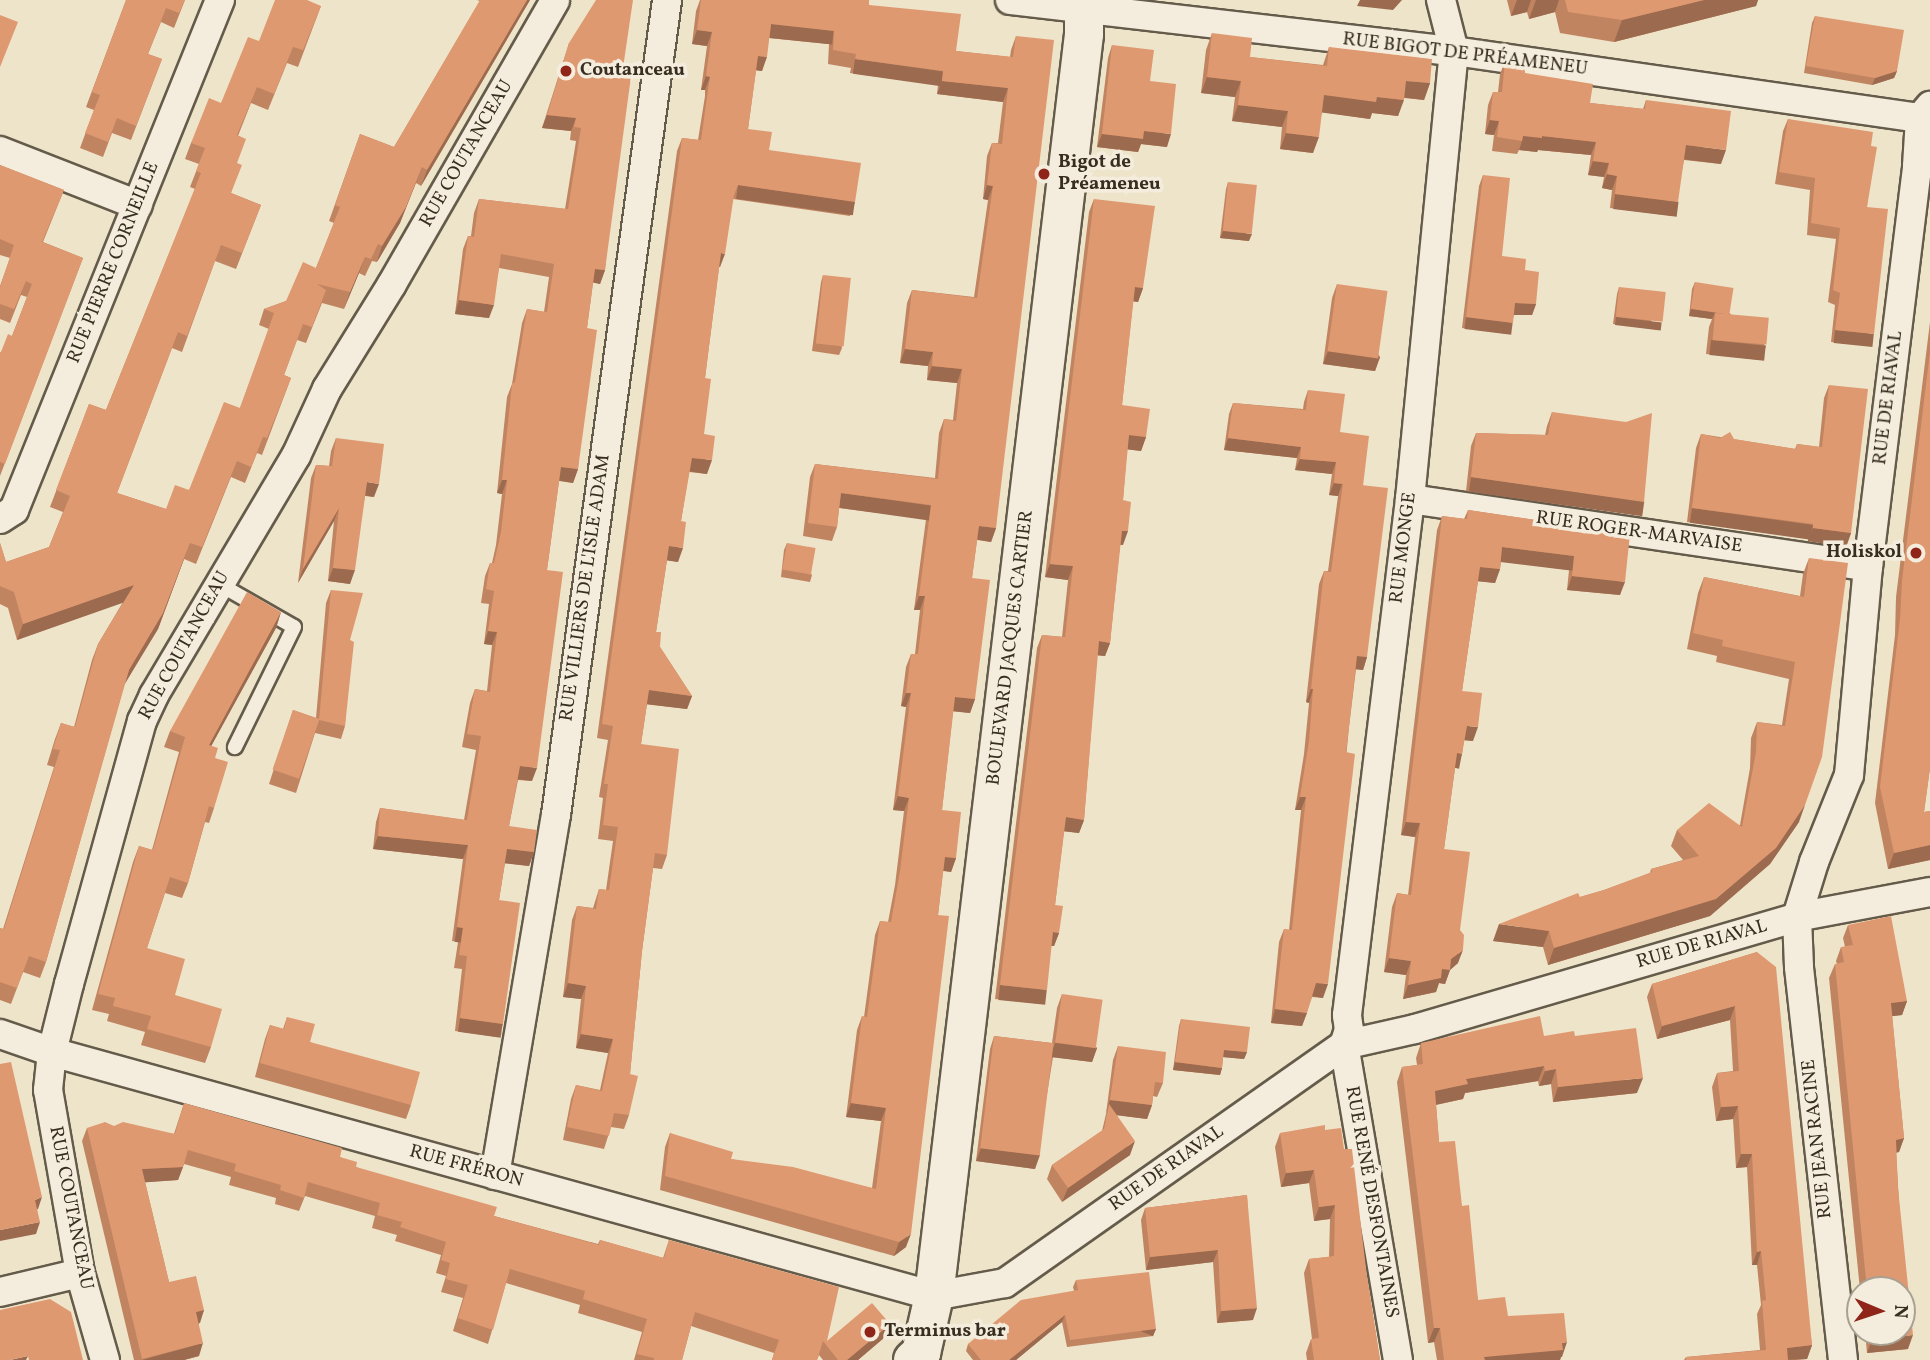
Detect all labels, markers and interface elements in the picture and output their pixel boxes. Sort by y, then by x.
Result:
street label: RUE BIGOT DE PRÉAMENEU [1341,29,1589,81]
place label: Coutanceau [580,60,685,82]
marker: Coutanceau [558,63,574,79]
street label: RUE COUTANCEAU [416,76,518,232]
place label: Bigot de Préameneu [1058,152,1161,196]
street label: RUE PIERRE CORNEILLE [63,159,165,367]
marker: Bigot de Préameneu [1036,166,1052,182]
street label: RUE DE RIAVAL [1869,330,1909,466]
street label: RUE VILLIERS DE L'ISLE ADAM [556,453,616,723]
street label: RUE MONGE [1386,491,1422,605]
street label: RUE ROGER-MARVAISE [1534,507,1744,559]
street label: BOULEVARD JACQUES CARTIER [983,509,1039,787]
place label: Holiskol [1826,542,1902,564]
marker: Holiskol [1908,545,1924,561]
street label: RUE COUTANCEAU [135,568,235,724]
street label: RUE DE RIAVAL [1634,915,1770,975]
street label: RUE JEAN RACINE [1798,1058,1838,1220]
street label: RUE RENÉ DESFONTAINES [1339,1084,1403,1320]
street label: RUE DE RIAVAL [1105,1121,1229,1217]
street label: RUE COUTANCEAU [43,1124,97,1292]
street label: RUE FRÉRON [406,1141,526,1193]
north arrow [1846,1276,1916,1346]
text: N [1887,1304,1913,1319]
place label: Terminus bar [884,1321,1006,1343]
marker: Terminus bar [862,1324,878,1340]

